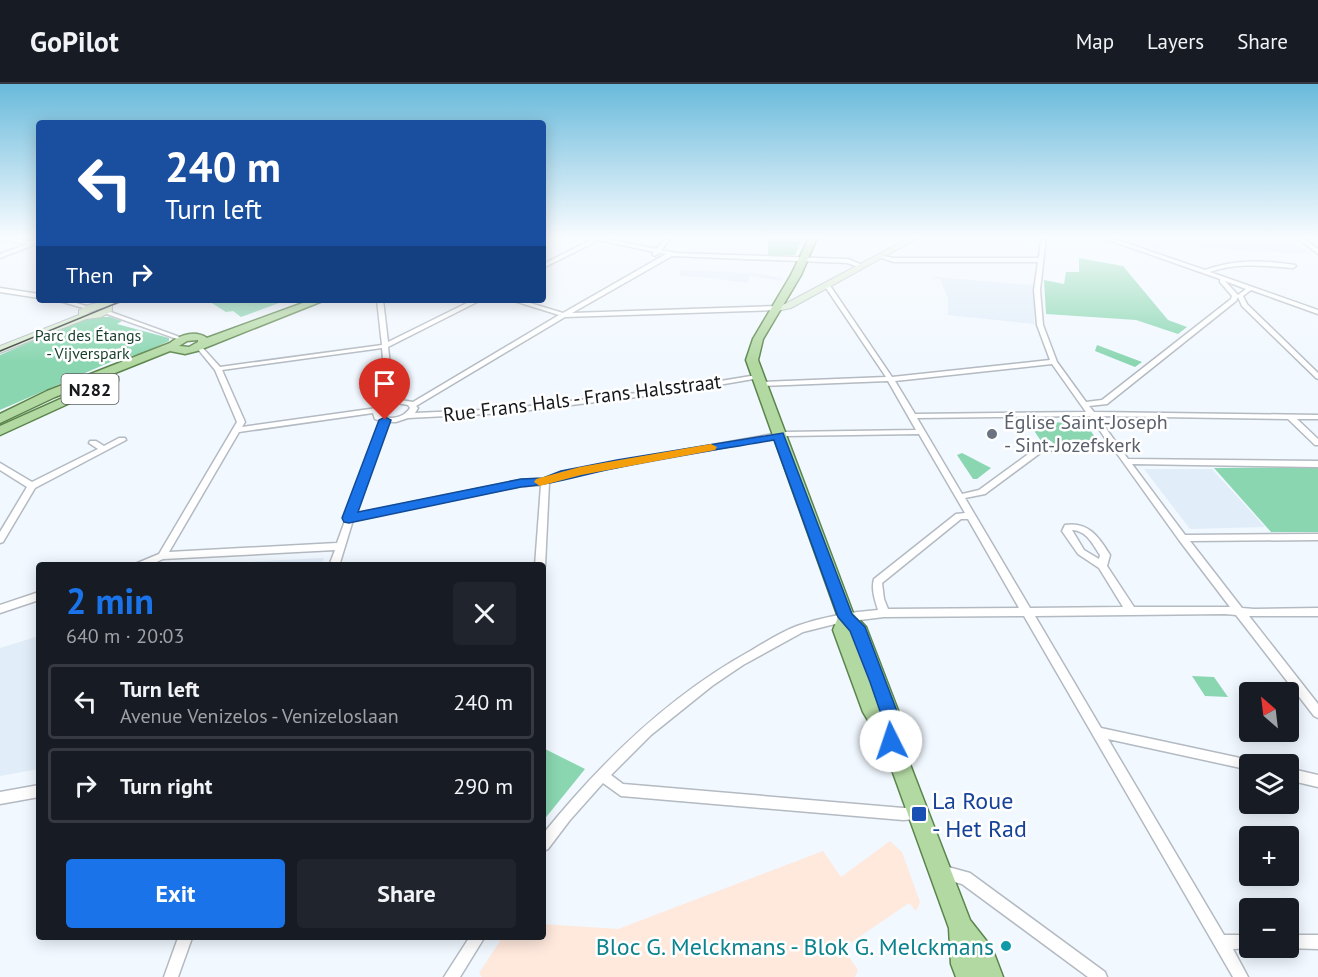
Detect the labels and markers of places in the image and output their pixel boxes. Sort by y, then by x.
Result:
pin [359,358,410,420]
place label: Église Saint-Joseph - Sint-Jozefskerk [1004,409,1168,458]
marker: Église Saint-Joseph - Sint-Jozefskerk [985,427,999,441]
place label: La Roue - Het Rad [932,785,1027,844]
marker: La Roue - Het Rad [910,805,928,823]
place label: Bloc G. Melckmans - Blok G. Melckmans [596,931,994,962]
marker: Bloc G. Melckmans - Blok G. Melckmans [999,939,1013,953]

